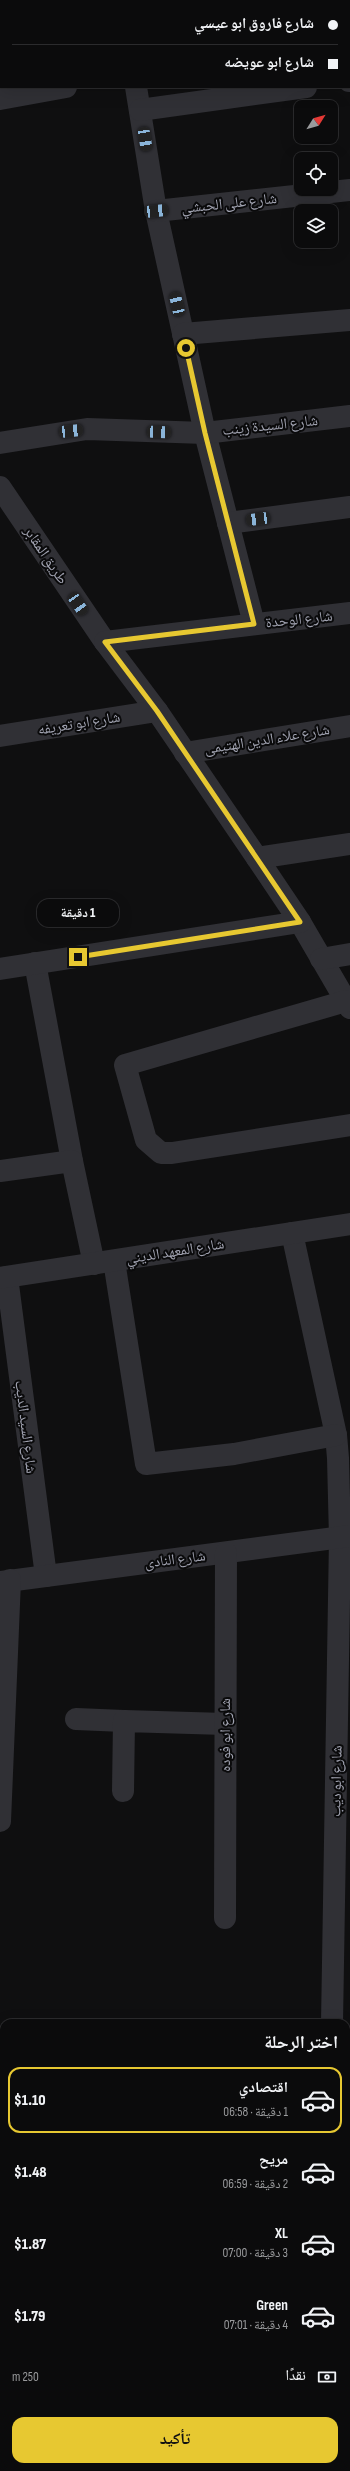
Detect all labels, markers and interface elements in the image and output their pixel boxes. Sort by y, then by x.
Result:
text: شارع فاروق ابو عيسي [194,14,314,33]
text: شارع ابو عويضه [224,53,314,72]
north arrow [294,100,338,144]
map controls [294,100,338,248]
car [137,126,153,152]
button: locate [294,152,338,196]
street label: شارع على الحبشي [180,189,278,220]
car [143,204,169,218]
button: layers [294,204,338,248]
car [168,291,186,317]
route start [177,339,195,357]
street label: شارع السيدة زينب [221,411,319,440]
car [58,424,84,438]
car [147,426,171,438]
car [245,512,271,526]
street label: طريق المقابر [19,522,72,588]
car [66,591,90,617]
street label: شارع الوحدة [265,607,334,632]
street label: شارع ابو تعريفه [37,708,122,739]
street label: شارع علاء الدين الهتيمى [203,720,331,759]
callout: 1 دقيقة [37,899,119,927]
text: 1 دقيقة [61,905,95,921]
route end [69,948,87,966]
street label: شارع المعهد الديني [125,1234,226,1270]
street label: شارع السيد الديب [10,1379,41,1475]
street label: شارع النادى [143,1546,207,1573]
street label: شارع ابو فوده [216,1698,235,1772]
street label: شارع ابو ديب [326,1745,347,1817]
text: اختر الرحلة [264,2032,338,2053]
text: اقتصادي [239,2078,288,2097]
icon: car [300,2082,336,2118]
text: $1.10 [14,2091,46,2110]
text: 1 دقيقة · 06:58 [223,2104,288,2120]
text: مريح [259,2150,288,2169]
icon: car [300,2154,336,2190]
text: $1.48 [14,2163,47,2182]
text: 2 دقيقة · 06:59 [223,2176,288,2192]
text: XL [275,2224,288,2243]
icon: car [300,2226,336,2262]
text: $1.87 [14,2235,46,2254]
text: 3 دقيقة · 07:00 [222,2245,288,2261]
text: Green [256,2296,288,2315]
icon: car [300,2298,336,2334]
text: $1.79 [14,2307,45,2326]
text: 4 دقيقة · 07:01 [224,2317,288,2333]
text: نقدًا [285,2366,306,2385]
icon: cash [316,2366,338,2388]
text: 250 m [12,2369,39,2385]
button: تأكيد [12,2417,338,2463]

